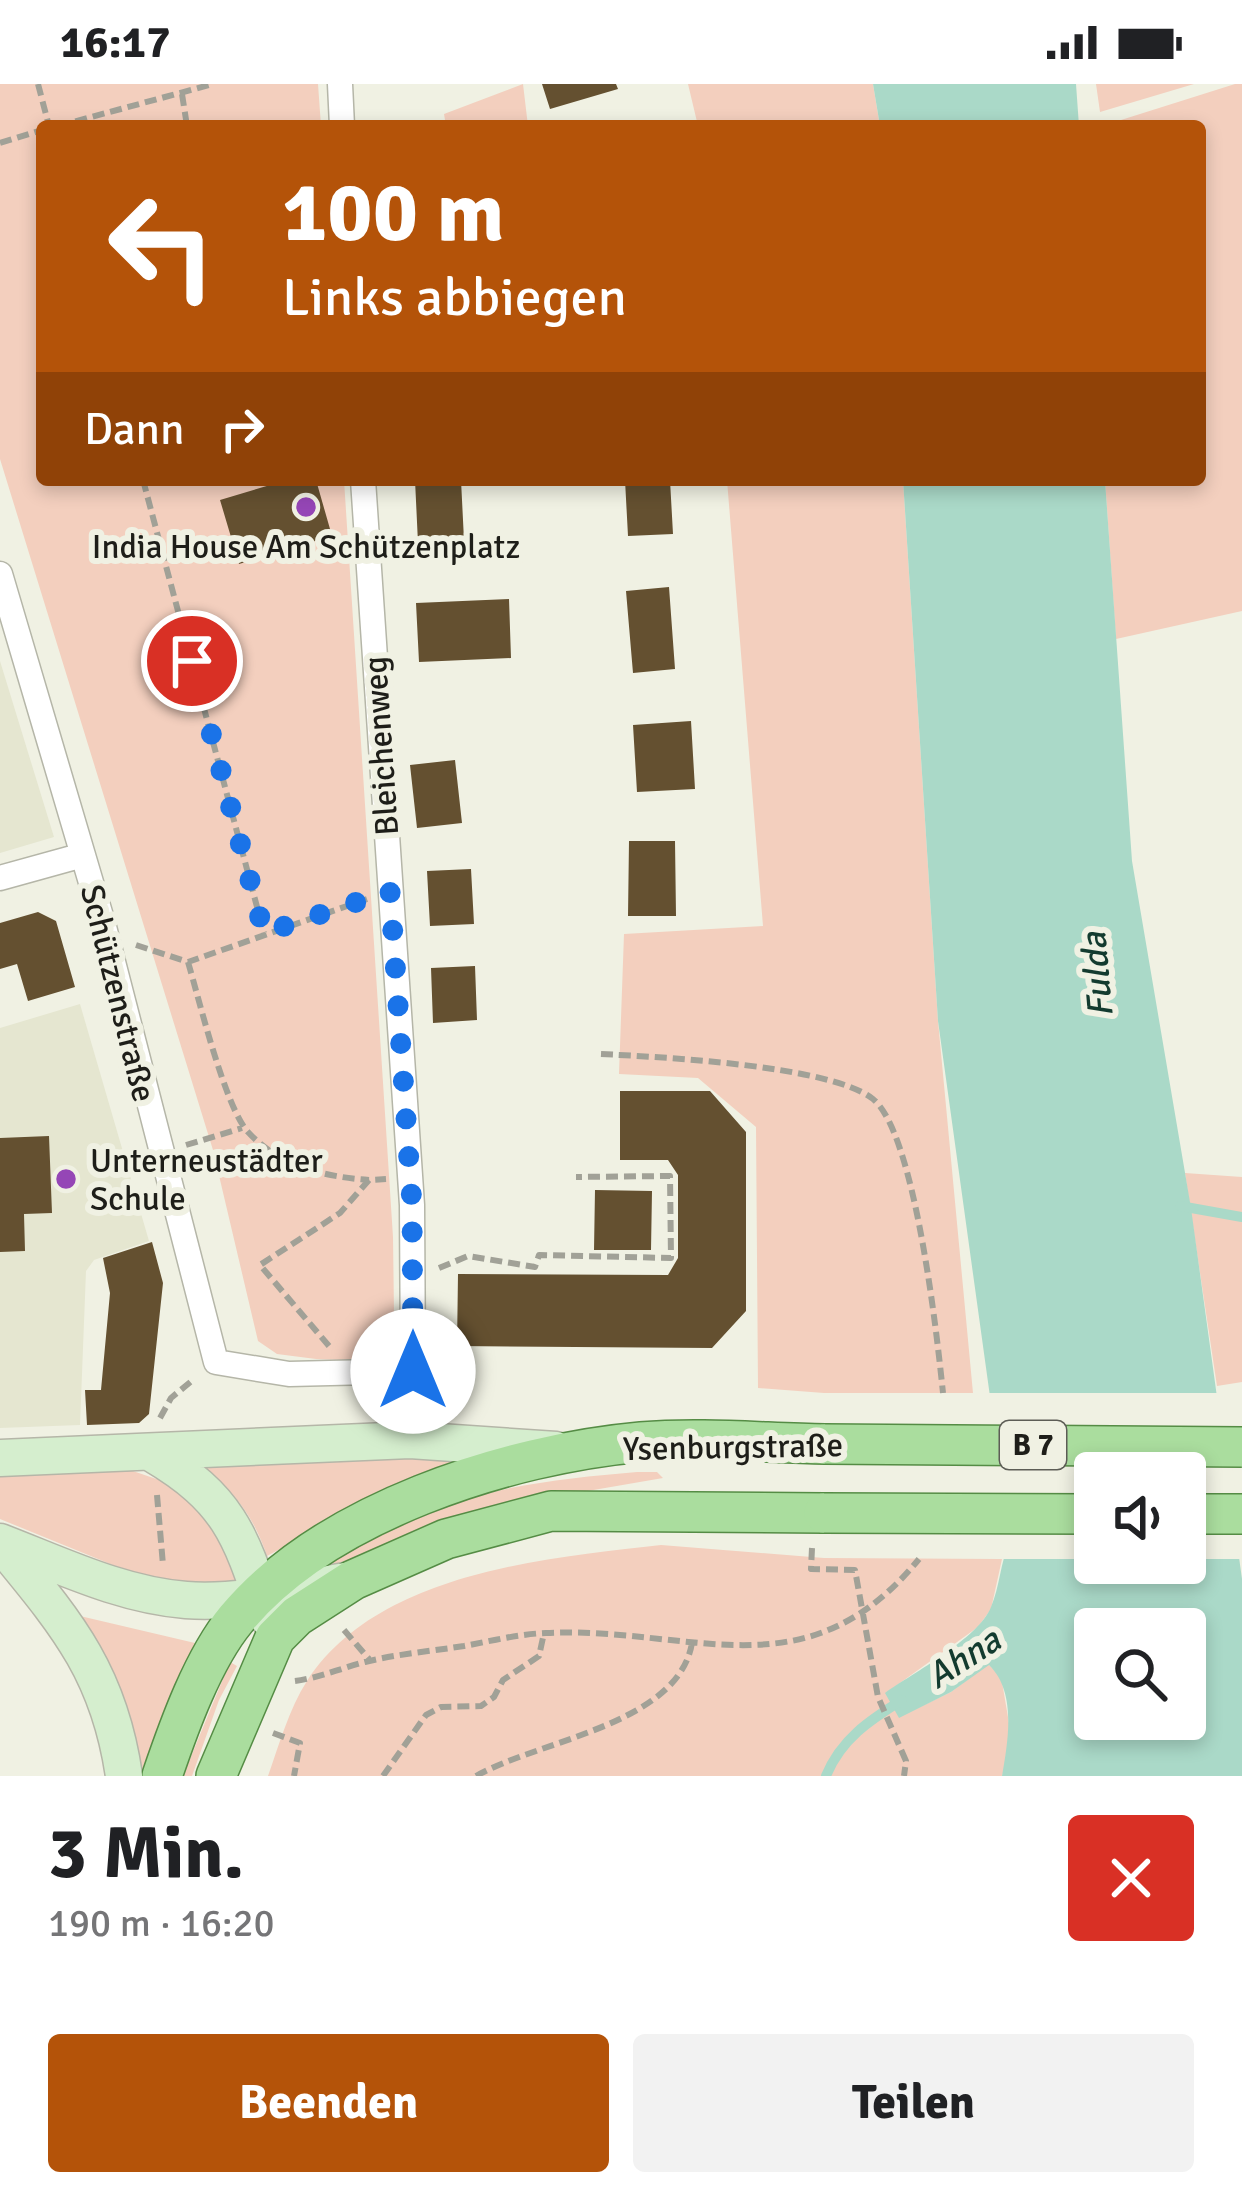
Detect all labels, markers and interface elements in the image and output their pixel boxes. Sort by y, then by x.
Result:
text: 16:17 [60,15,170,70]
text: 100 m [282,161,504,265]
icon: left [84,168,240,324]
text: Links abbiegen [282,264,627,331]
icon: right [209,396,275,462]
text: Dann [84,402,185,457]
marker: India House Am Schützenplatz [293,494,319,520]
place label: India House Am Schützenplatz [92,527,520,568]
pin [141,610,243,712]
icon: arrive [159,628,225,694]
street label: Bleichenweg [355,655,408,837]
street label: Schützenstraße [71,880,164,1106]
water label: Fulda [1071,929,1124,1019]
place label: Unterneustädter Schule [90,1141,323,1220]
marker: Unterneustädter Schule [53,1166,79,1192]
position arrow [350,1308,476,1434]
road number: B 7 [1000,1421,1066,1469]
street label: Ysenburgstraße [623,1425,844,1470]
map controls [1074,1452,1206,1740]
button: sound [1074,1452,1206,1584]
button: search [1074,1608,1206,1740]
water label: Ahna [918,1617,1011,1699]
text: 3 Min. [48,1809,244,1898]
button: close [1068,1815,1194,1941]
text: 190 m · 16:20 [48,1899,275,1947]
button: Beenden [48,2034,609,2172]
button: Teilen [633,2034,1194,2172]

